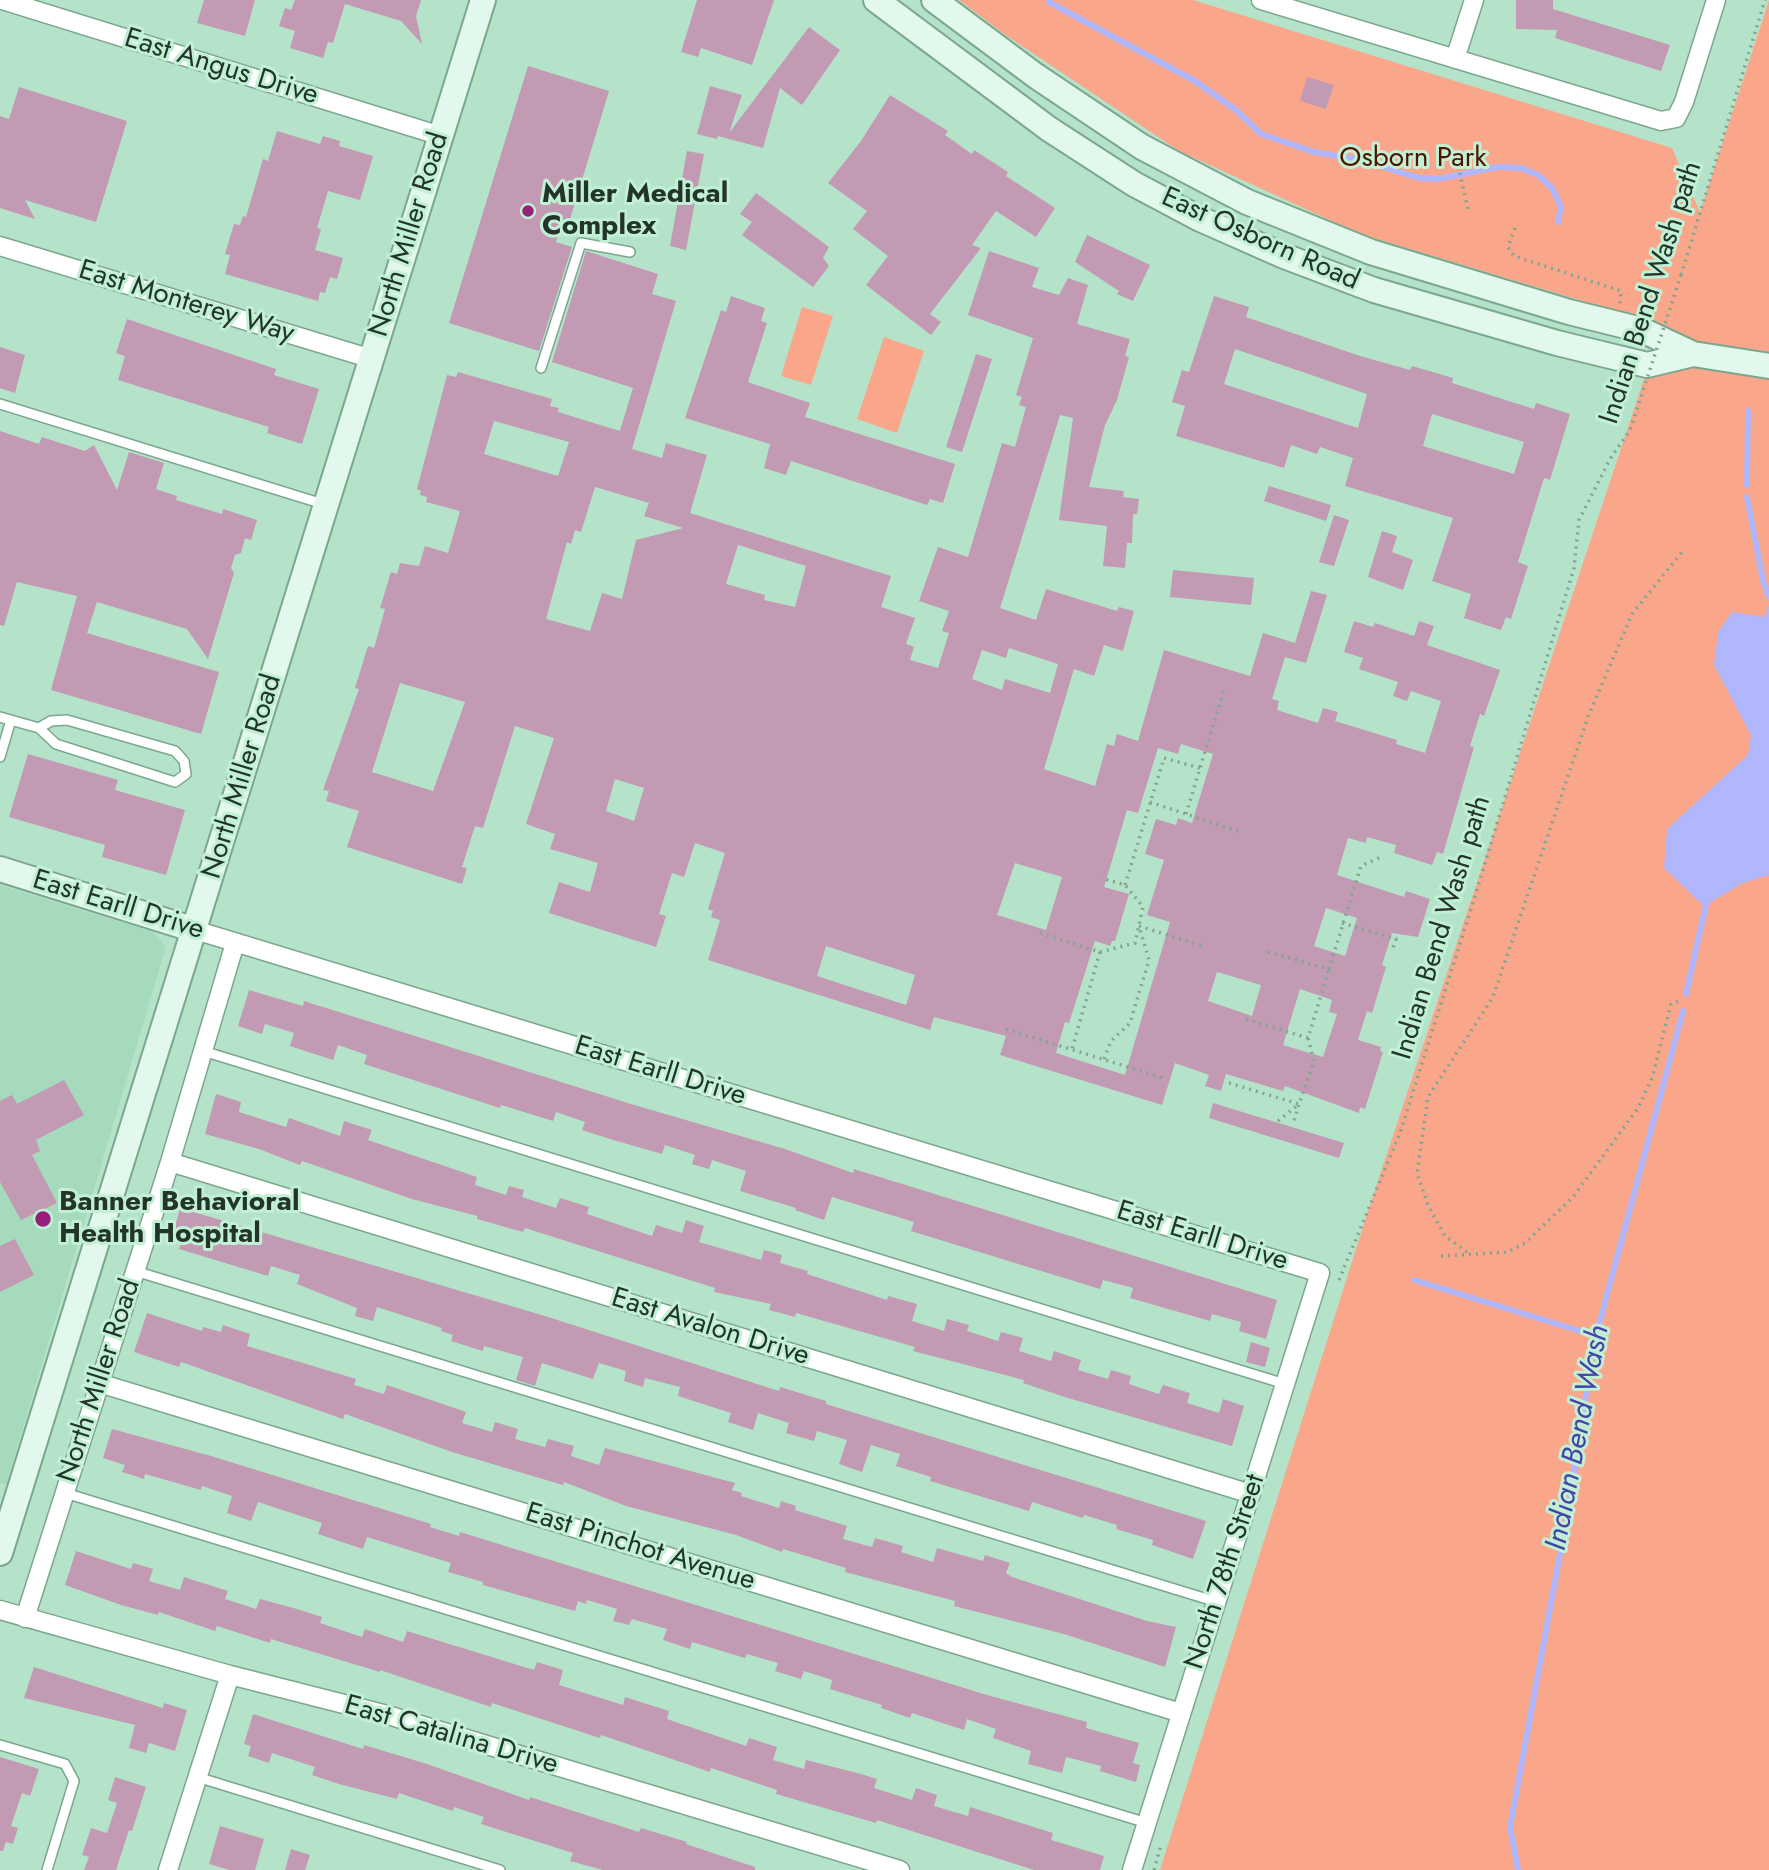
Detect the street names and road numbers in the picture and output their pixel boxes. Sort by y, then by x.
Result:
street label: East Angus Drive [120,23,322,113]
street label: North Miller Road [363,129,457,341]
street label: Indian Bend Wash path [1594,157,1710,429]
street label: East Osborn Road [1156,181,1364,299]
street label: East Monterey Way [74,254,298,352]
street label: North Miller Road [196,671,290,883]
street label: Indian Bend Wash path [1387,792,1499,1064]
street label: East Earll Drive [28,864,208,948]
street label: East Earll Drive [570,1030,750,1114]
street label: East Earll Drive [1112,1195,1292,1279]
street label: North Miller Road [51,1275,149,1487]
street label: East Avalon Drive [607,1282,813,1374]
street label: North 78th Street [1179,1470,1273,1674]
street label: East Pinchot Avenue [521,1497,759,1599]
street label: East Catalina Drive [340,1689,562,1783]

